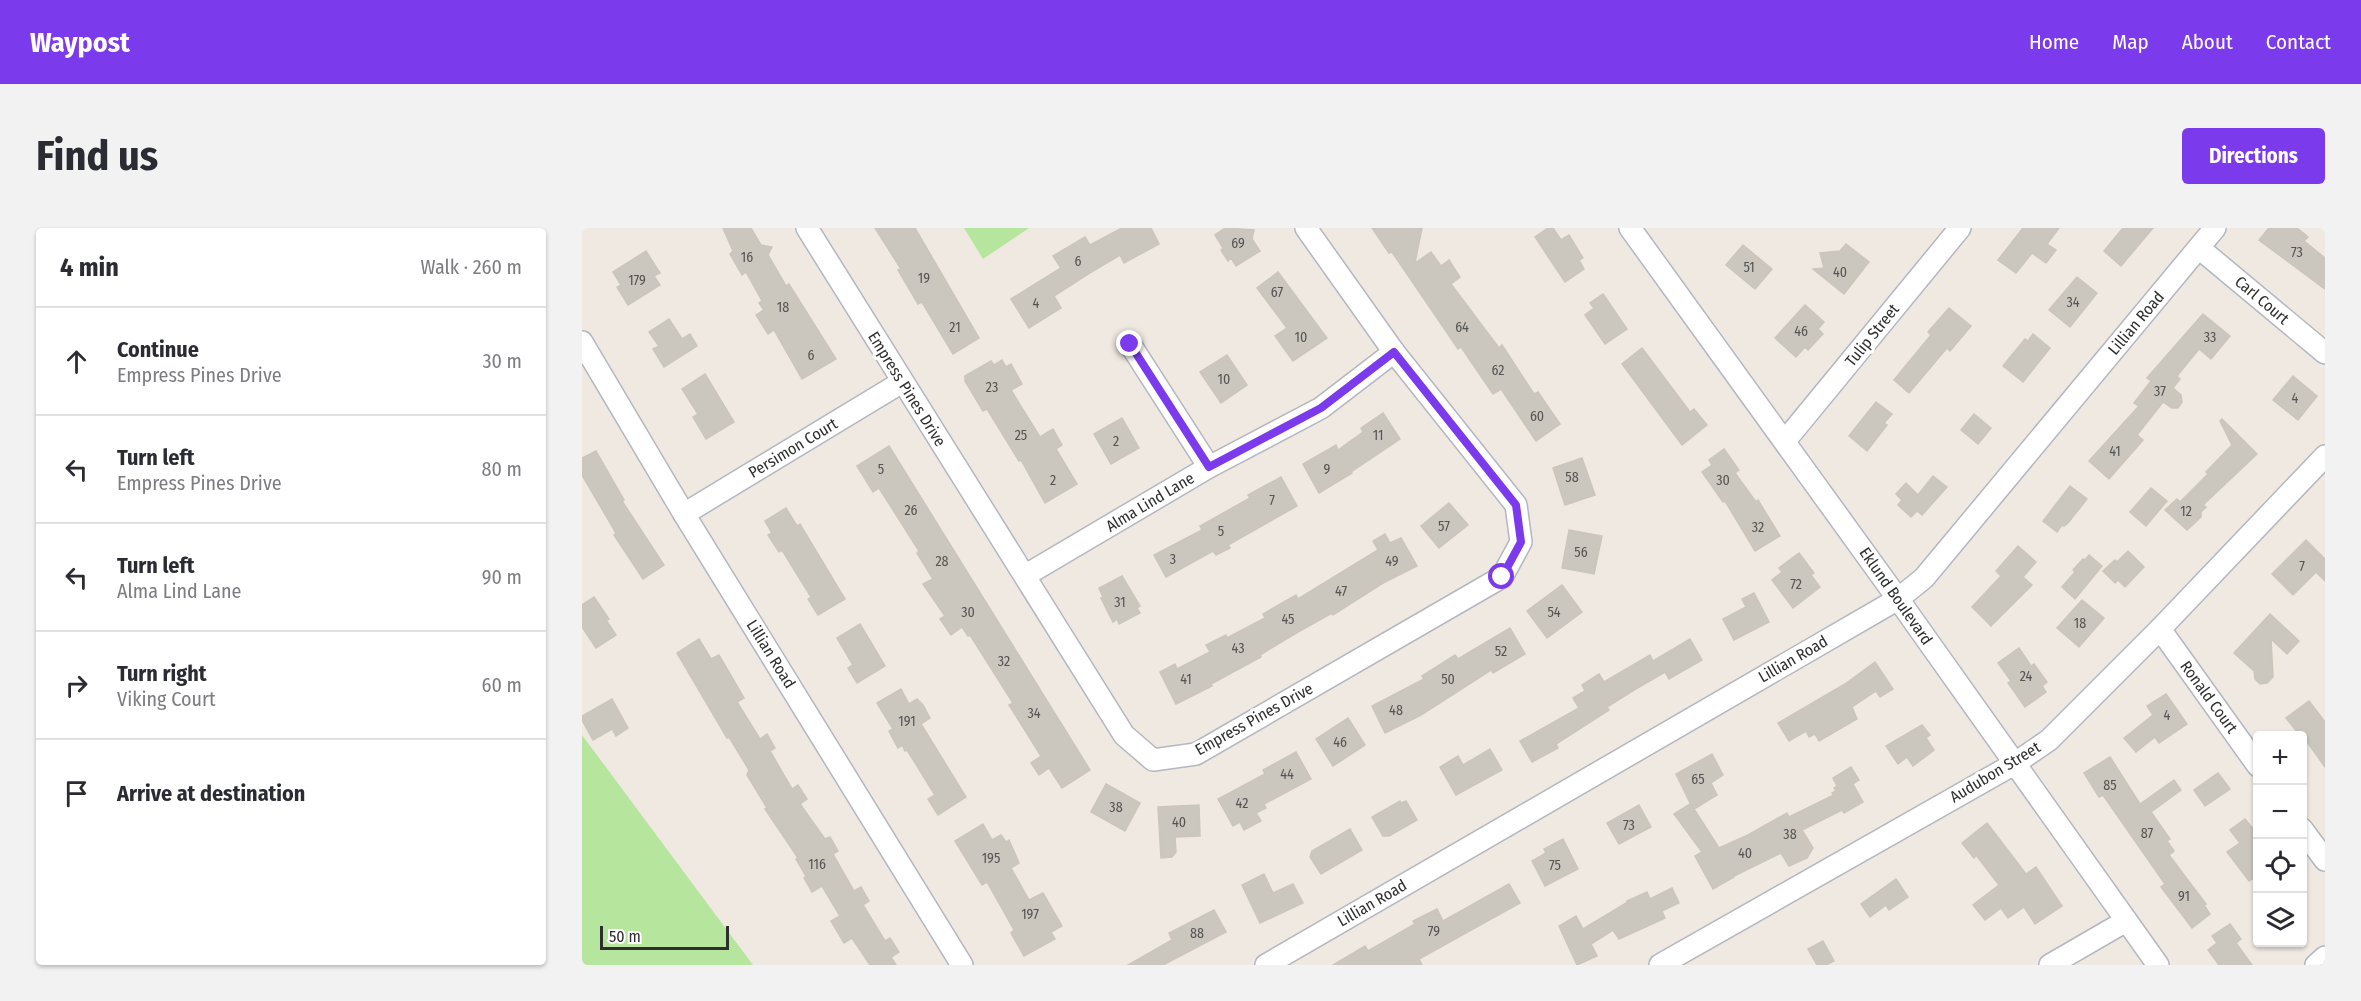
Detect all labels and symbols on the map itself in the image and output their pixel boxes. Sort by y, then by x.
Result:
house number: 69 [1231,235,1245,252]
house number: 73 [2291,244,2303,261]
house number: 16 [741,249,753,266]
house number: 6 [1075,253,1082,270]
house number: 51 [1743,259,1755,276]
house number: 40 [1833,264,1847,281]
house number: 19 [918,270,930,287]
house number: 179 [628,272,646,289]
street label: Carl Court [2231,272,2294,329]
house number: 67 [1271,284,1283,301]
street label: Lillian Road [2104,287,2168,359]
house number: 34 [2066,294,2080,311]
house number: 4 [1033,295,1040,312]
house number: 18 [777,299,789,316]
street label: Tulip Street [1841,299,1903,370]
house number: 21 [949,319,961,336]
house number: 64 [1455,319,1469,336]
house number: 46 [1794,323,1808,340]
street label: Empress Pines Drive [864,328,950,450]
house number: 10 [1295,329,1307,346]
house number: 33 [2204,329,2216,346]
route end [1116,330,1142,356]
house number: 6 [808,347,815,364]
house number: 62 [1492,362,1505,379]
house number: 10 [1218,371,1230,388]
house number: 23 [986,379,998,396]
house number: 37 [2154,383,2166,400]
house number: 4 [2292,390,2299,407]
house number: 60 [1530,408,1544,425]
street label: Persimon Court [745,414,842,482]
house number: 25 [1015,427,1027,444]
house number: 11 [1373,427,1383,444]
house number: 2 [1113,433,1119,450]
house number: 41 [2109,443,2121,460]
house number: 5 [878,461,884,478]
house number: 9 [1324,461,1331,478]
street label: Alma Lind Lane [1102,468,1198,536]
house number: 58 [1565,469,1579,486]
house number: 2 [1050,472,1056,489]
house number: 30 [1716,472,1730,489]
house number: 7 [1269,492,1275,509]
house number: 26 [904,502,918,519]
house number: 12 [2180,503,2192,520]
house number: 57 [1438,518,1450,535]
house number: 32 [1752,519,1764,536]
house number: 5 [1218,523,1224,540]
house number: 56 [1574,544,1588,561]
street label: Eklund Boulevard [1855,544,1937,648]
house number: 3 [1170,551,1176,568]
house number: 28 [935,553,949,570]
house number: 49 [1385,553,1399,570]
house number: 7 [2299,558,2305,575]
route start [1488,563,1514,589]
house number: 72 [1790,576,1802,593]
house number: 47 [1335,583,1347,600]
house number: 31 [1114,594,1126,611]
house number: 30 [961,604,975,621]
house number: 54 [1547,604,1561,621]
house number: 45 [1281,611,1295,628]
house number: 18 [2074,615,2086,632]
street label: Lillian Road [743,616,799,692]
street label: Lillian Road [1755,632,1831,686]
house number: 43 [1232,640,1244,657]
house number: 52 [1495,643,1507,660]
house number: 32 [998,653,1010,670]
street label: Ronald Court [2176,657,2242,738]
house number: 24 [2020,668,2033,685]
house number: 41 [1180,671,1192,688]
house number: 50 [1441,671,1455,688]
street label: Empress Pines Drive [1192,679,1316,759]
house number: 48 [1389,702,1403,719]
house number: 34 [1027,705,1041,722]
house number: 4 [2164,707,2171,724]
house number: 191 [898,713,916,730]
house number: 46 [1333,734,1347,751]
street label: Audubon Street [1946,737,2044,806]
house number: 44 [1280,766,1294,783]
house number: 65 [1691,771,1705,788]
house number: 85 [2103,777,2117,794]
house number: 42 [1236,795,1248,812]
house number: 38 [1109,799,1123,816]
house number: 40 [1172,814,1186,831]
house number: 73 [1623,817,1635,834]
house number: 87 [2141,825,2154,842]
house number: 38 [1783,826,1797,843]
house number: 40 [1738,845,1752,862]
house number: 195 [982,850,1000,867]
house number: 116 [808,856,826,873]
house number: 75 [1549,857,1561,874]
street label: Lillian Road [1334,876,1410,930]
house number: 91 [2178,888,2190,905]
house number: 197 [1021,906,1039,923]
scale bar [600,923,729,950]
house number: 79 [1428,923,1440,940]
house number: 88 [1190,925,1204,942]

